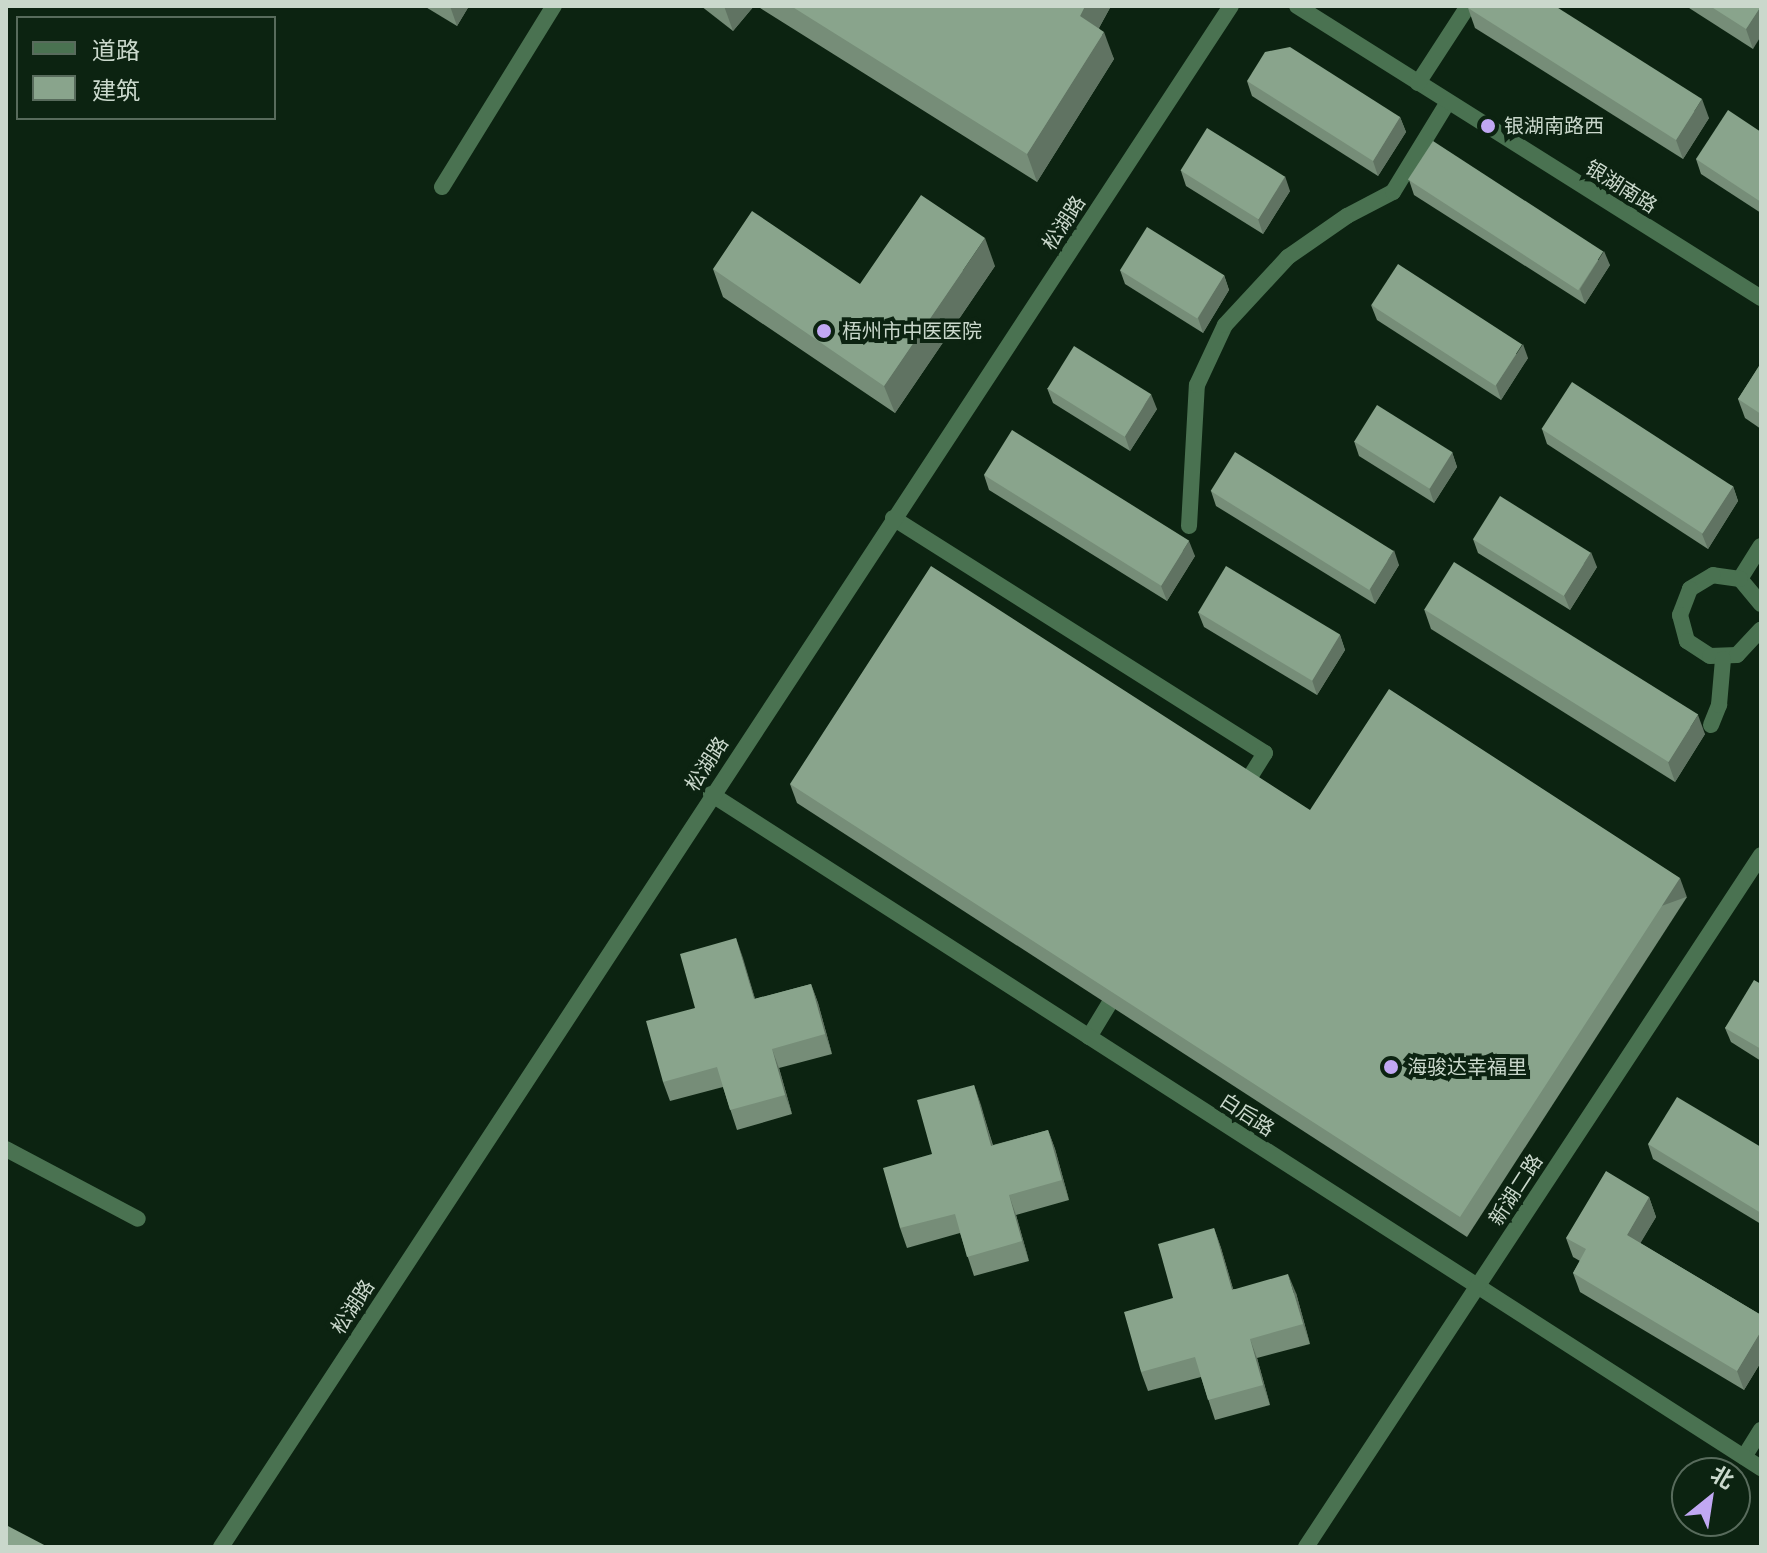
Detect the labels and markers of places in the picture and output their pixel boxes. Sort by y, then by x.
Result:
place label: 银湖南路西 [1504,114,1604,138]
marker: 银湖南路西 [1479,117,1497,135]
place label: 梧州市中医医院 [842,319,982,343]
marker: 梧州市中医医院 [813,320,835,342]
place label: 海骏达幸福里 [1407,1055,1527,1079]
marker: 海骏达幸福里 [1382,1058,1400,1076]

